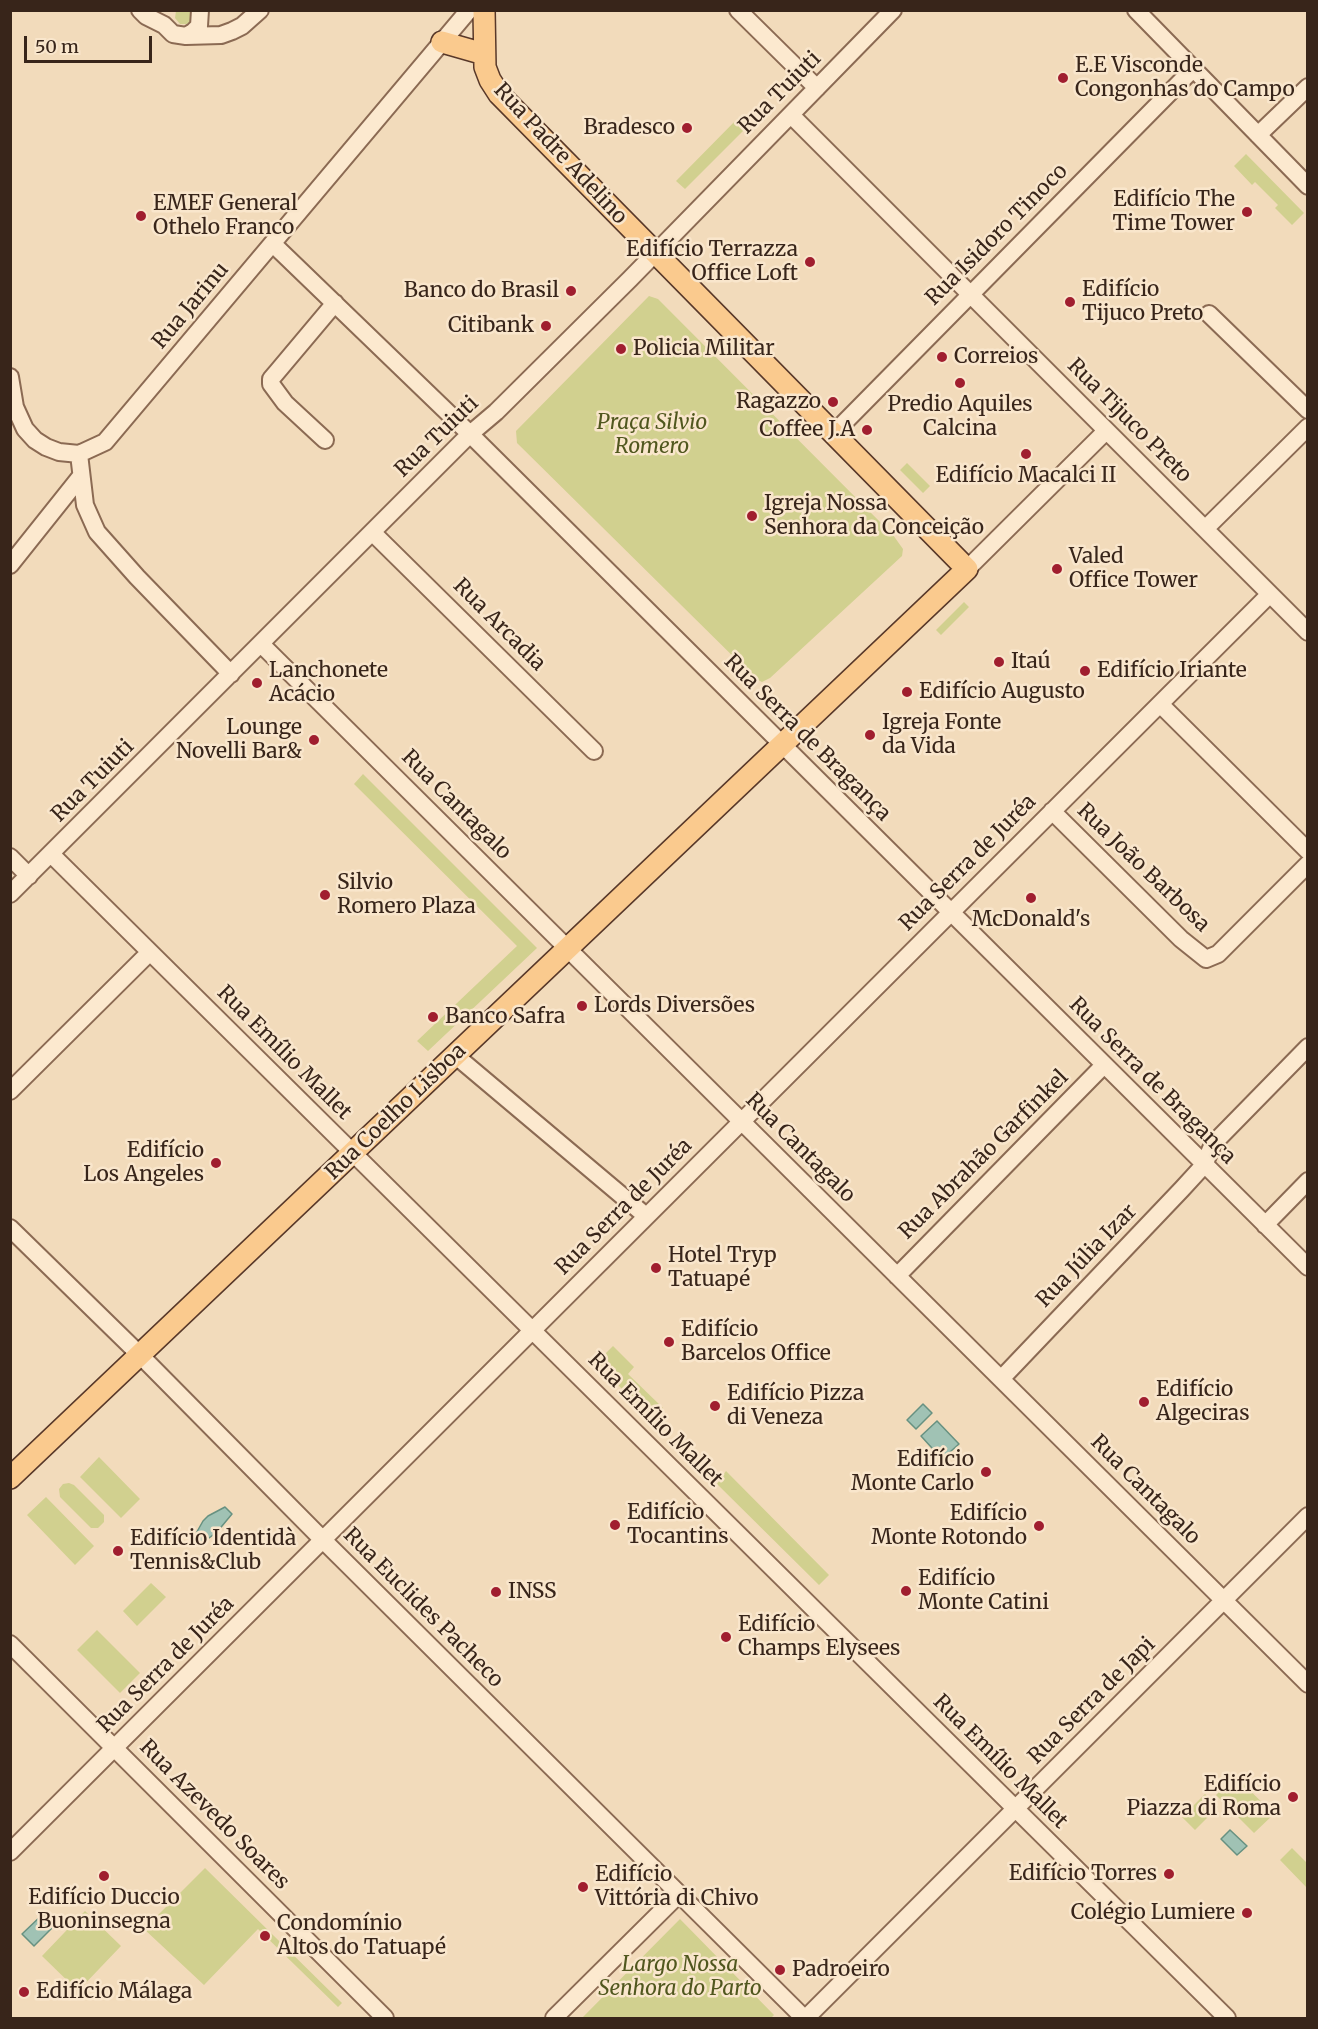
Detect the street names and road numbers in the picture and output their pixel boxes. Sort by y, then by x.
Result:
street label: Rua Tuiuti [734,47,826,139]
street label: Rua Padre Adelino [488,78,632,230]
street label: Rua Isidoro Tinoco [921,159,1073,311]
street label: Rua Jarinu [148,258,234,354]
street label: Rua Tijuco Preto [1062,354,1196,488]
street label: Rua Tuiuti [390,391,484,483]
street label: Rua Arcadia [448,574,550,676]
street label: Rua Serra de Bragança [718,649,896,827]
street label: Rua Tuiuti [47,735,139,827]
street label: Rua Cantagalo [396,745,516,865]
street label: Rua Serra de Juréa [895,790,1041,936]
street label: Rua João Barbosa [1072,798,1214,938]
street label: Rua Emílio Mallet [212,981,356,1125]
street label: Rua Serra de Bragança [1063,992,1241,1170]
street label: Rua Coelho Lisboa [321,1039,471,1185]
street label: Rua Abrahão Garfinkel [894,1065,1074,1245]
street label: Rua Cantagalo [740,1088,860,1208]
street label: Rua Serra de Juréa [551,1134,697,1280]
street label: Rua Júlia Izar [1032,1199,1142,1313]
street label: Rua Emílio Mallet [583,1348,727,1492]
street label: Rua Cantagalo [1085,1430,1205,1550]
street label: Rua Euclides Pacheco [338,1523,508,1693]
street label: Rua Serra de Juréa [93,1592,239,1738]
street label: Rua Serra de Japi [1023,1632,1161,1770]
street label: Rua Emílio Mallet [928,1690,1072,1834]
street label: Rua Azevedo Soares [134,1735,294,1895]

